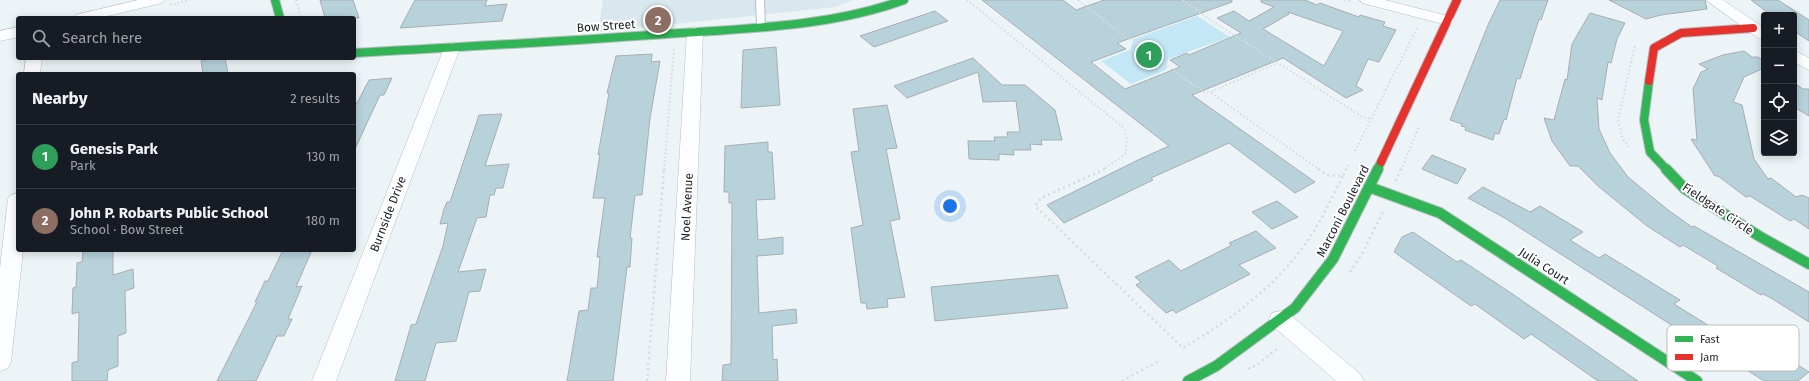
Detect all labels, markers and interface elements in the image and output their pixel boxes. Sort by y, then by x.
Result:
pin: 2 [645,5,671,35]
map controls [1761,12,1797,156]
button: + [1761,12,1797,48]
search box [16,16,356,60]
street label: Bow Street [576,17,636,35]
icon: search [30,27,52,49]
text: Search here [62,29,142,47]
pin: 1 [1136,40,1162,70]
button: − [1761,48,1797,84]
button: locate [1761,84,1797,120]
text: Nearby [32,88,87,109]
text: 2 results [290,91,340,106]
button: layers [1761,120,1797,156]
text: Genesis Park [70,140,158,158]
text: 1 [42,149,48,164]
text: 130 m [306,149,340,164]
text: Park [70,158,96,173]
street label: Marconi Boulevard [1314,163,1372,259]
street label: Noel Avenue [678,173,696,241]
street label: Burnside Drive [367,174,409,254]
street label: Fieldgate Circle [1680,180,1756,238]
your location [940,196,960,216]
text: John P. Robarts Public School [70,204,268,222]
text: 2 [42,213,48,228]
text: 180 m [305,213,340,228]
text: School · Bow Street [70,222,183,237]
street label: Julia Court [1516,245,1572,288]
legend [1667,325,1799,371]
text: Fast [1700,333,1720,346]
text: Jam [1700,351,1719,364]

